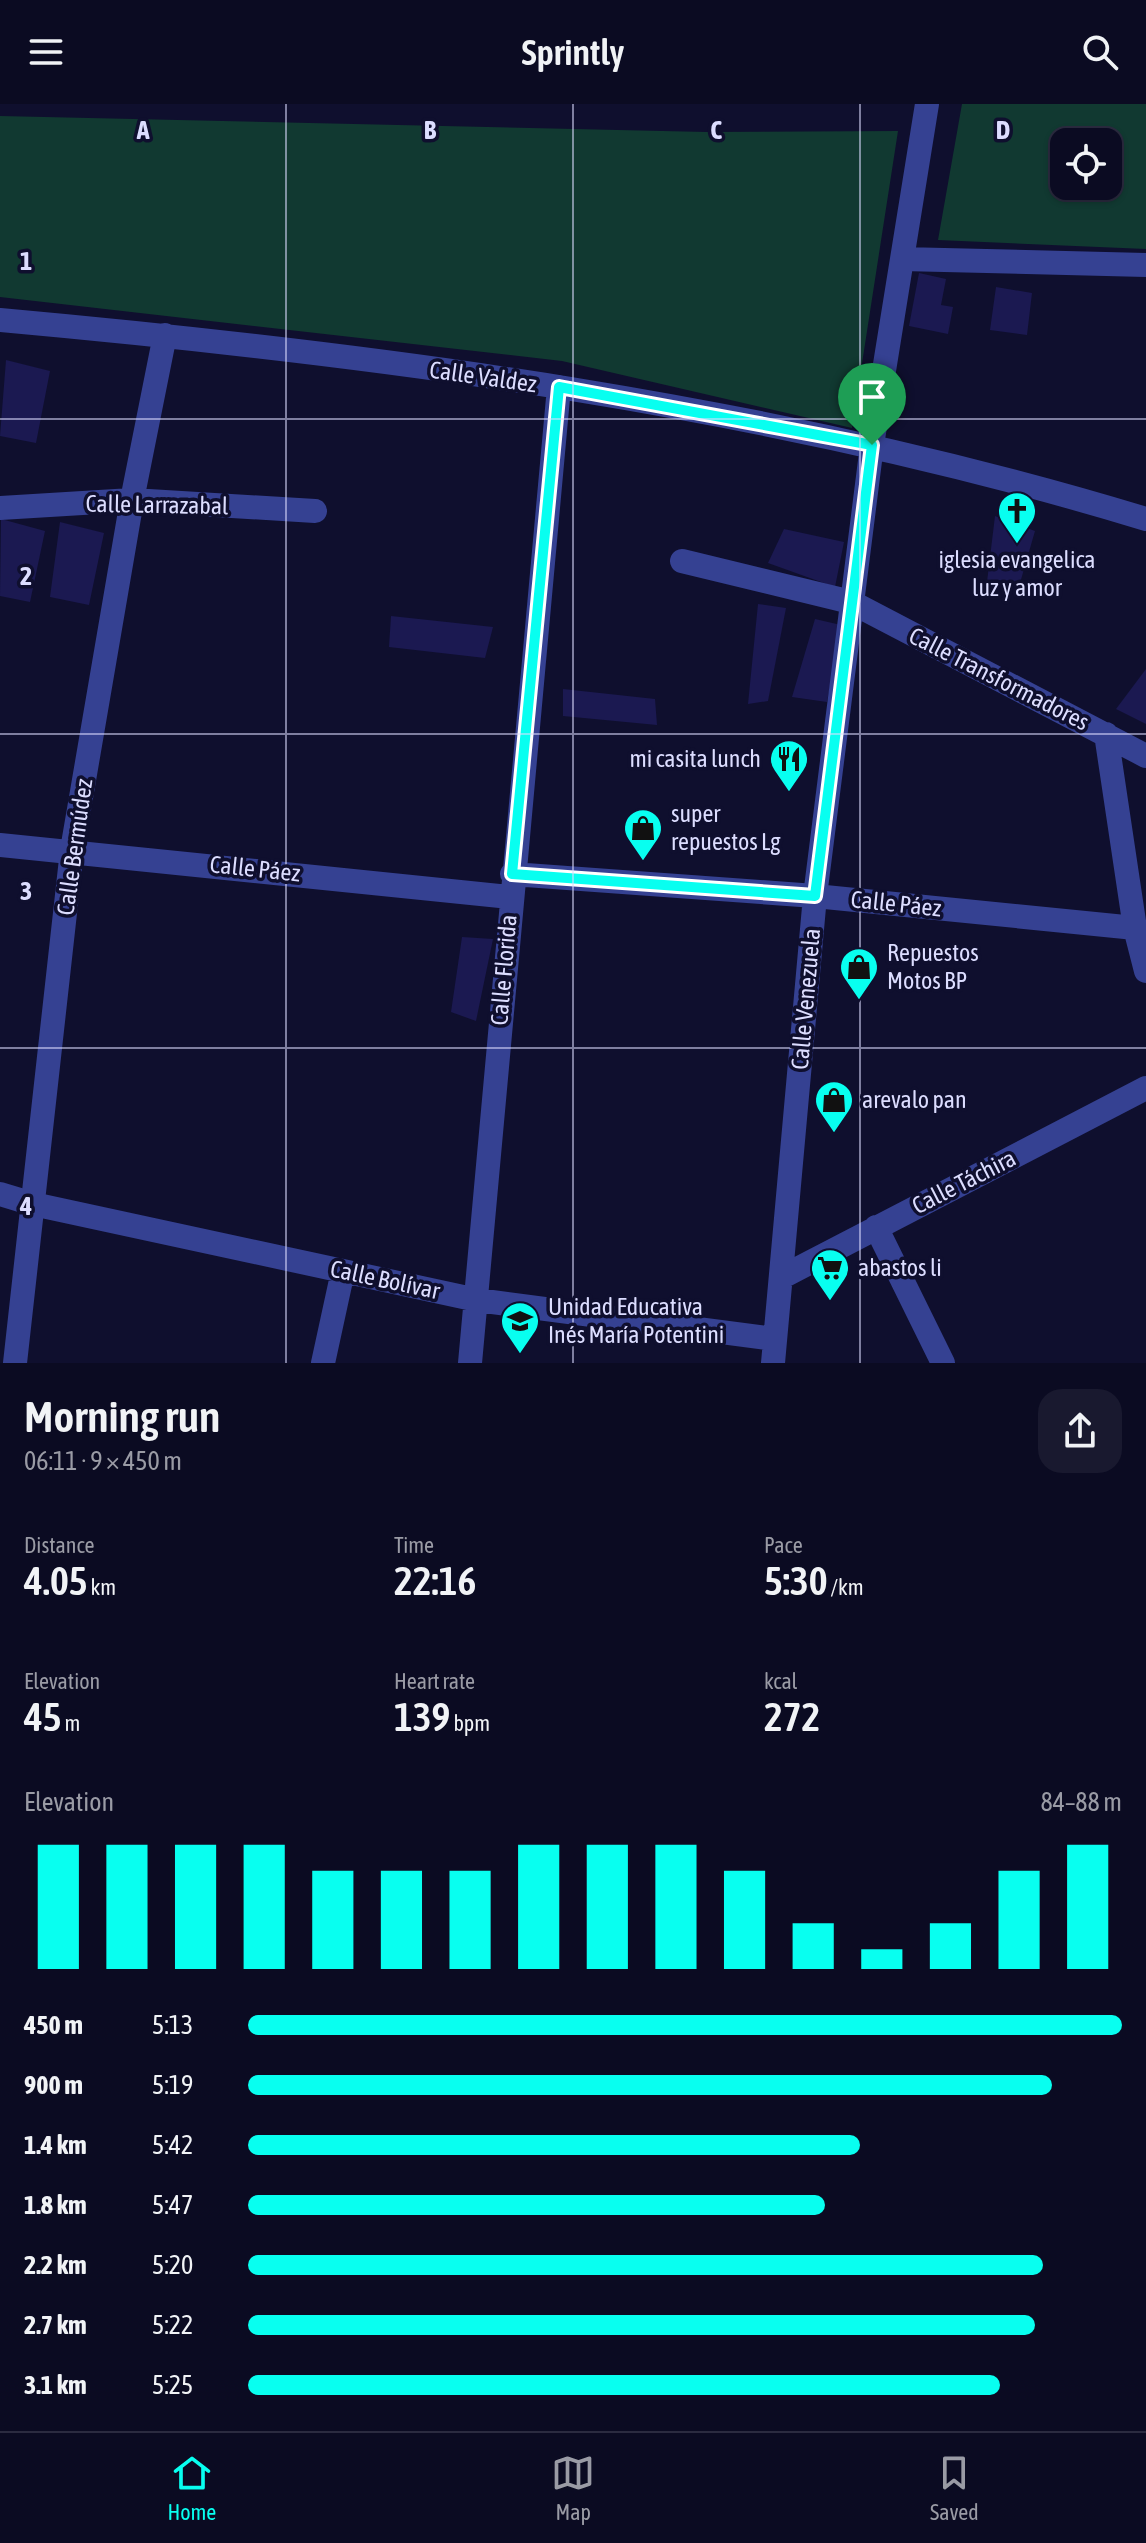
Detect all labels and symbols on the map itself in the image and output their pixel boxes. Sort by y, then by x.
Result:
text: A [136,115,150,145]
text: B [424,115,437,145]
text: C [710,115,722,145]
text: D [996,115,1010,145]
text: 1 [20,246,32,276]
street label: Calle Valdez [428,356,539,397]
pin [838,363,906,445]
street label: Calle Larrazabal [85,490,229,519]
church icon: iglesia evangelica luz y amor [996,490,1038,545]
place label: iglesia evangelica luz y amor [938,546,1096,601]
text: 2 [20,561,32,591]
street label: Calle Transformadores [905,622,1094,736]
restaurant icon: mi casita lunch [768,738,810,793]
place label: mi casita lunch [629,745,761,772]
street label: Calle Bermúdez [52,776,98,917]
place label: super repuestos Lg [671,800,781,855]
shop icon: super repuestos Lg [622,807,664,862]
street label: Calle Páez [209,850,302,887]
text: 3 [20,876,32,906]
street label: Calle Páez [850,885,943,922]
street label: Calle Florida [485,914,522,1026]
street label: Calle Venezuela [786,927,825,1071]
place label: Repuestos Motos BP [887,939,979,994]
shop icon: Repuestos Motos BP [838,946,880,1001]
shop icon: arevalo pan [813,1079,855,1134]
place label: arevalo pan [862,1086,967,1113]
street label: Calle Táchira [908,1144,1020,1219]
text: 4 [19,1191,32,1221]
supermarket icon: abastos li [809,1247,851,1302]
place label: abastos li [858,1254,942,1281]
street label: Calle Bolívar [328,1255,443,1304]
place label: Unidad Educativa Inés María Potentini [548,1293,724,1348]
school or university icon: Unidad Educativa Inés María Potentini [499,1300,541,1355]

